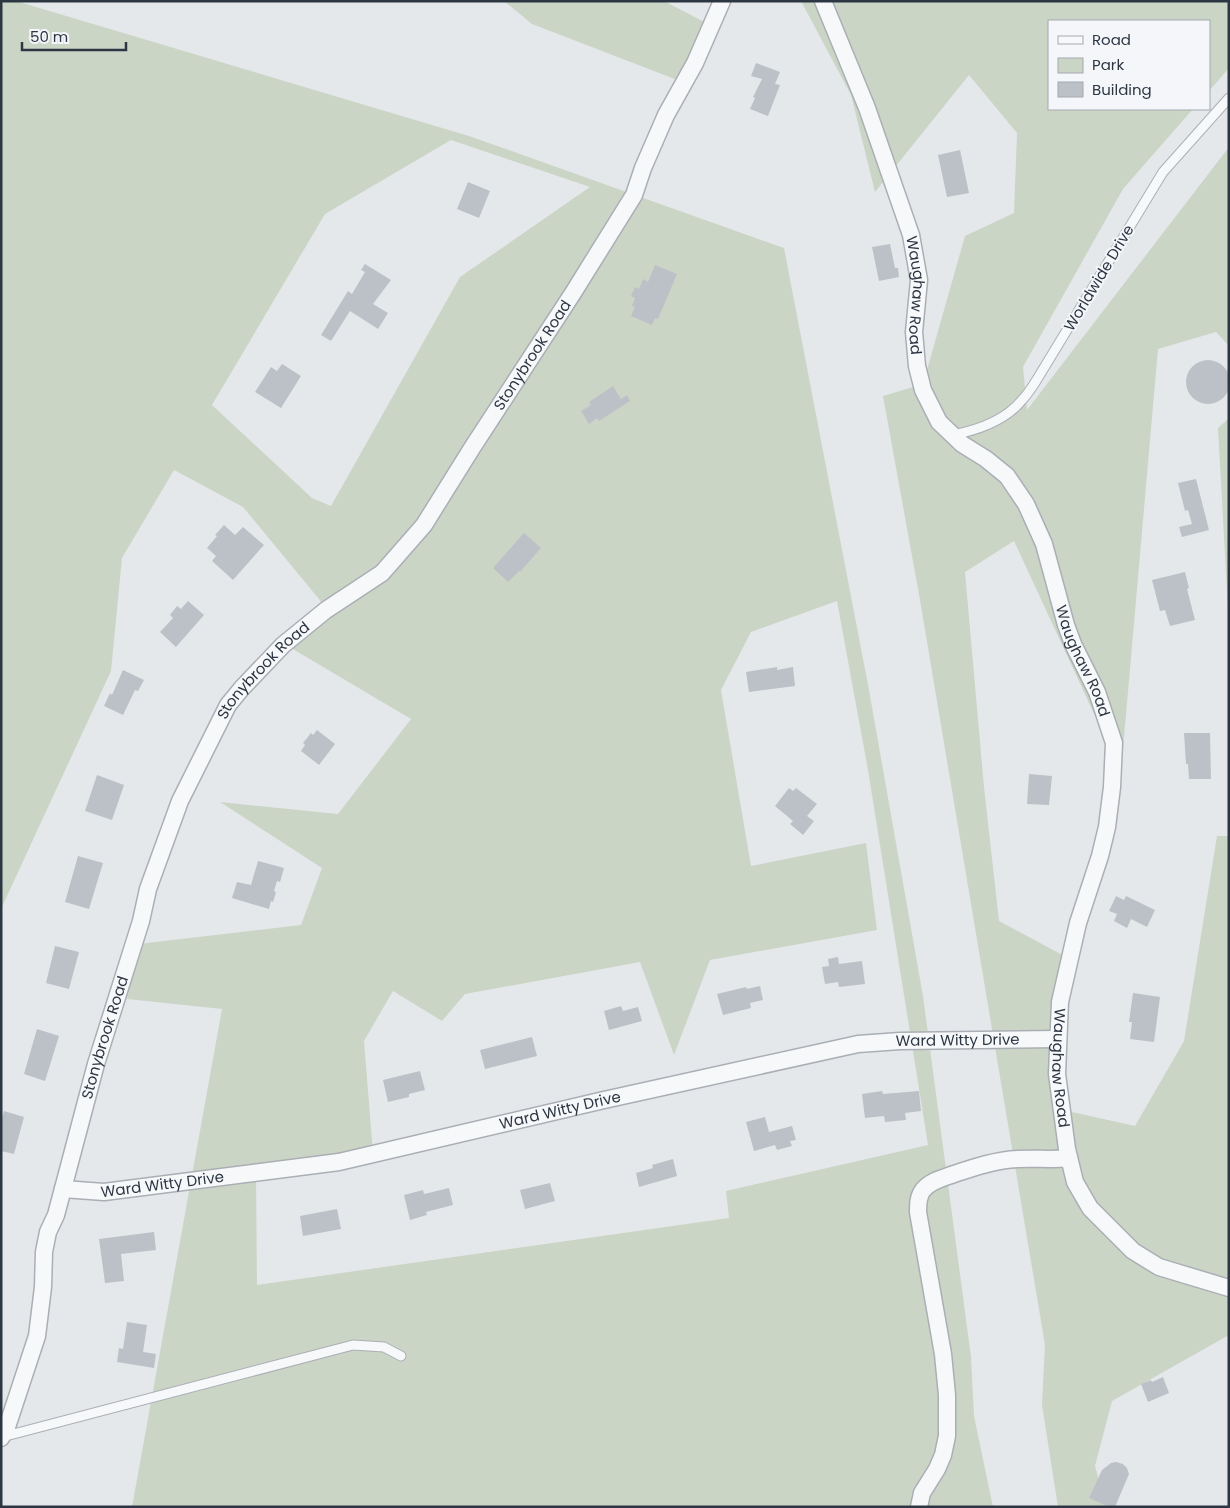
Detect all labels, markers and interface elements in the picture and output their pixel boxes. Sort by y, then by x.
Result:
scale bar [22,20,126,52]
legend [1048,20,1210,110]
text: 50 m [30,26,68,47]
text: Road [1092,29,1131,50]
text: Park [1092,54,1124,75]
text: Building [1092,79,1152,100]
street label: Worldwide Drive [1058,221,1139,335]
street label: Waughaw Road [901,234,930,356]
street label: Stonybrook Road [488,296,576,414]
street label: Waughaw Road [1051,603,1115,719]
street label: Stonybrook Road [212,616,314,723]
street label: Stonybrook Road [76,973,133,1101]
street label: Waughaw Road [1047,1008,1075,1129]
street label: Ward Witty Drive [896,1028,1020,1051]
street label: Ward Witty Drive [497,1086,623,1134]
street label: Ward Witty Drive [100,1166,225,1202]

